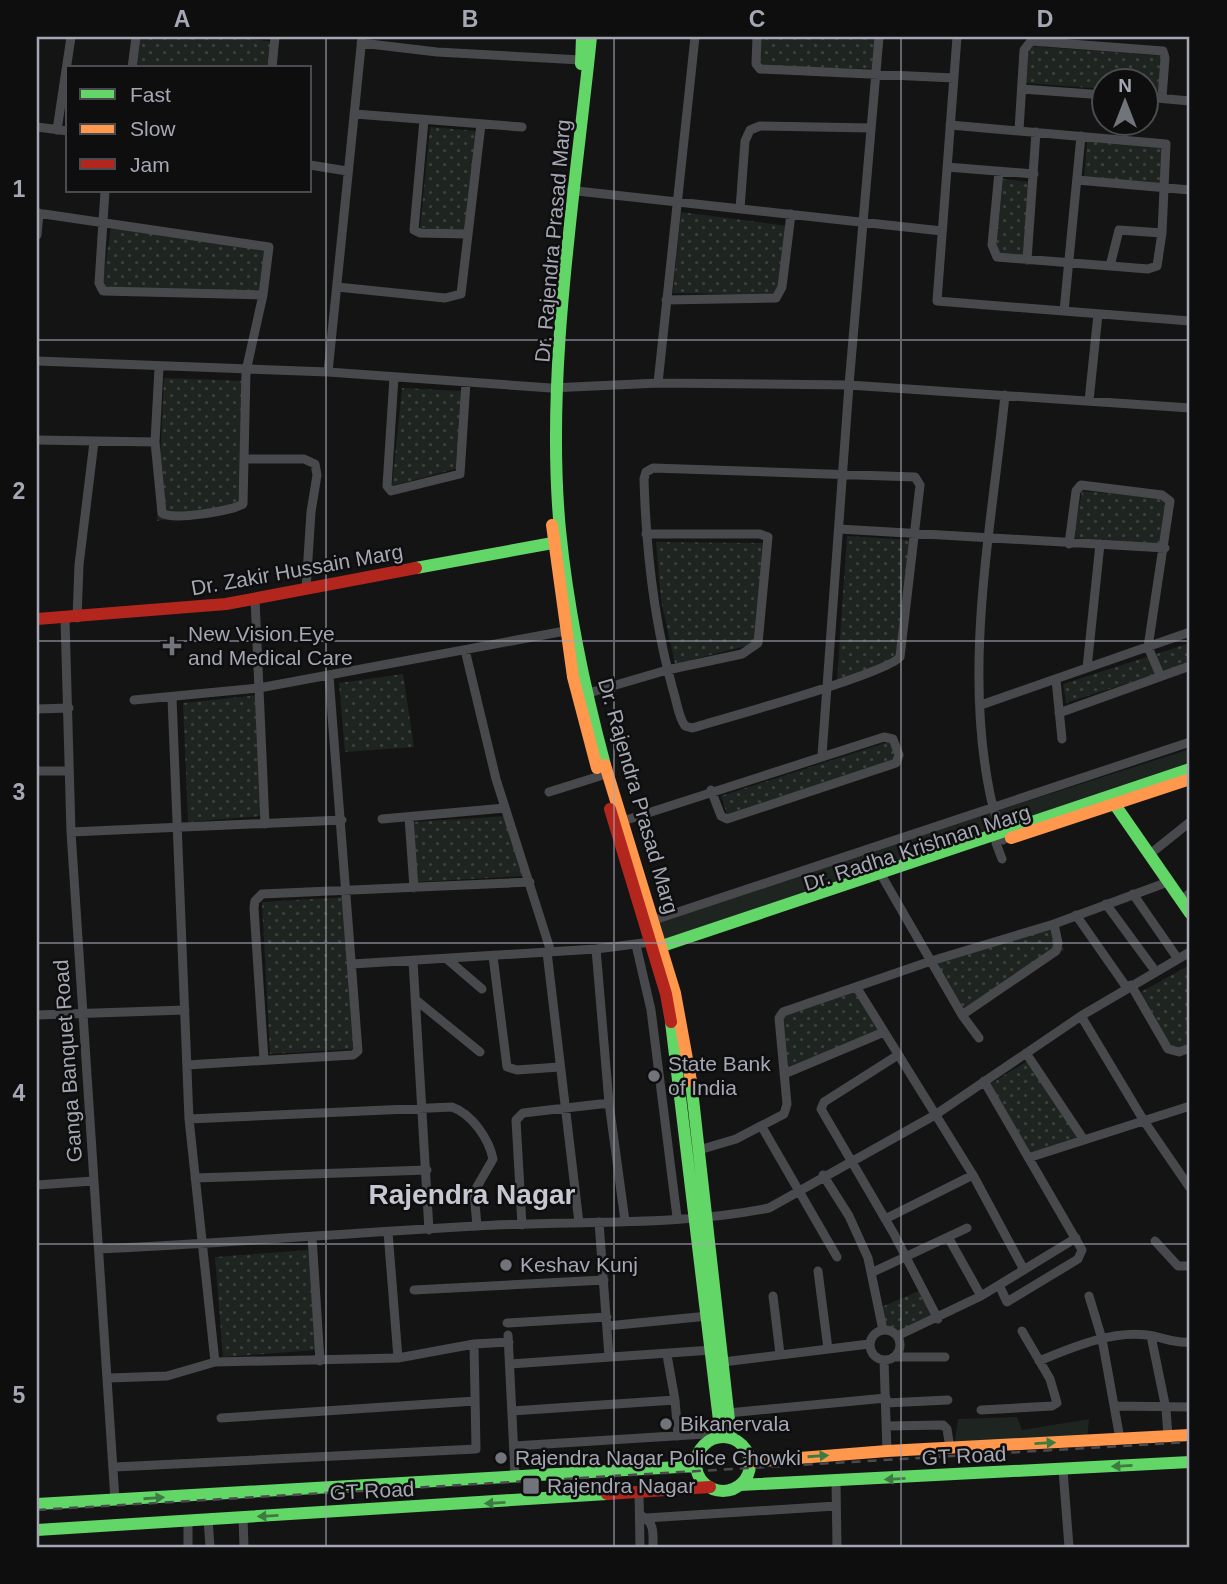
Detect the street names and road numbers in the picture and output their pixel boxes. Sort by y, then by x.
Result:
street label: Dr. Rajendra Prasad Marg [530,118,575,363]
street label: Dr. Zakir Hussain Marg [189,540,405,599]
street label: Dr. Rajendra Prasad Marg [594,675,683,916]
street label: Dr. Radha Krishnan Marg [801,800,1033,895]
street label: Ganga Banquet Road [49,959,86,1163]
street label: GT Road [921,1442,1007,1469]
street label: GT Road [329,1477,415,1504]

